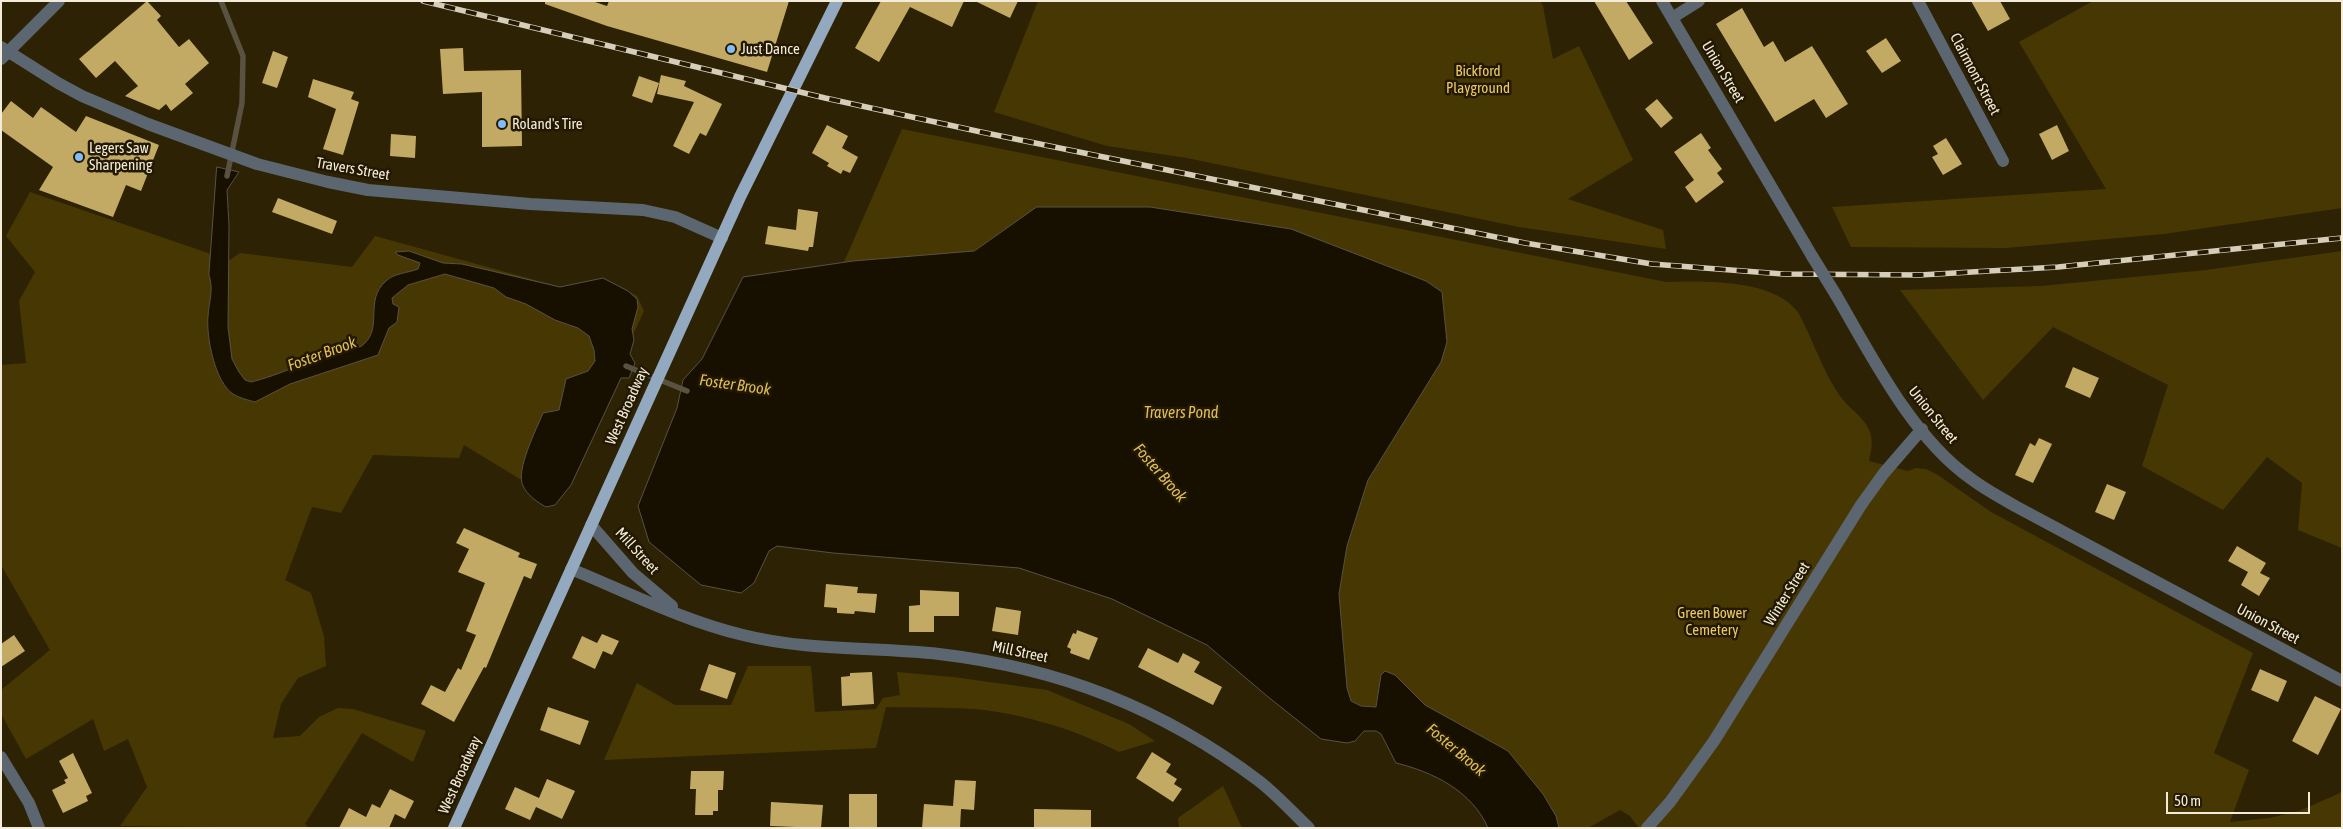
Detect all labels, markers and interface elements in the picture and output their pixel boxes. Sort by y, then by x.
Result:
street label: Clairmont Street [1946,30,2004,118]
street label: Union Street [1698,38,1748,106]
place label: Just Dance [741,40,800,58]
marker: Just Dance [725,43,737,55]
park label: Bickford Playground [1446,62,1510,97]
place label: Roland's Tire [512,115,583,133]
marker: Roland's Tire [496,118,508,130]
place label: Legers Saw Sharpening [89,139,152,174]
marker: Legers Saw Sharpening [73,151,85,163]
street label: Travers Street [315,154,391,184]
water label: Foster Brook [285,333,359,375]
street label: West Broadway [602,364,652,448]
water label: Foster Brook [698,370,772,400]
street label: Union Street [1904,383,1962,447]
water label: Travers Pond [1144,403,1218,423]
water label: Foster Brook [1129,440,1191,506]
street label: Mill Street [611,524,663,578]
street label: Winter Street [1760,559,1814,629]
street label: Union Street [2233,600,2303,648]
park label: Green Bower Cemetery [1677,604,1747,639]
street label: Mill Street [991,637,1049,667]
water label: Foster Brook [1422,720,1490,780]
street label: West Broadway [435,733,485,817]
scale bar [2168,782,2312,814]
text: 50 m [2174,792,2201,809]

